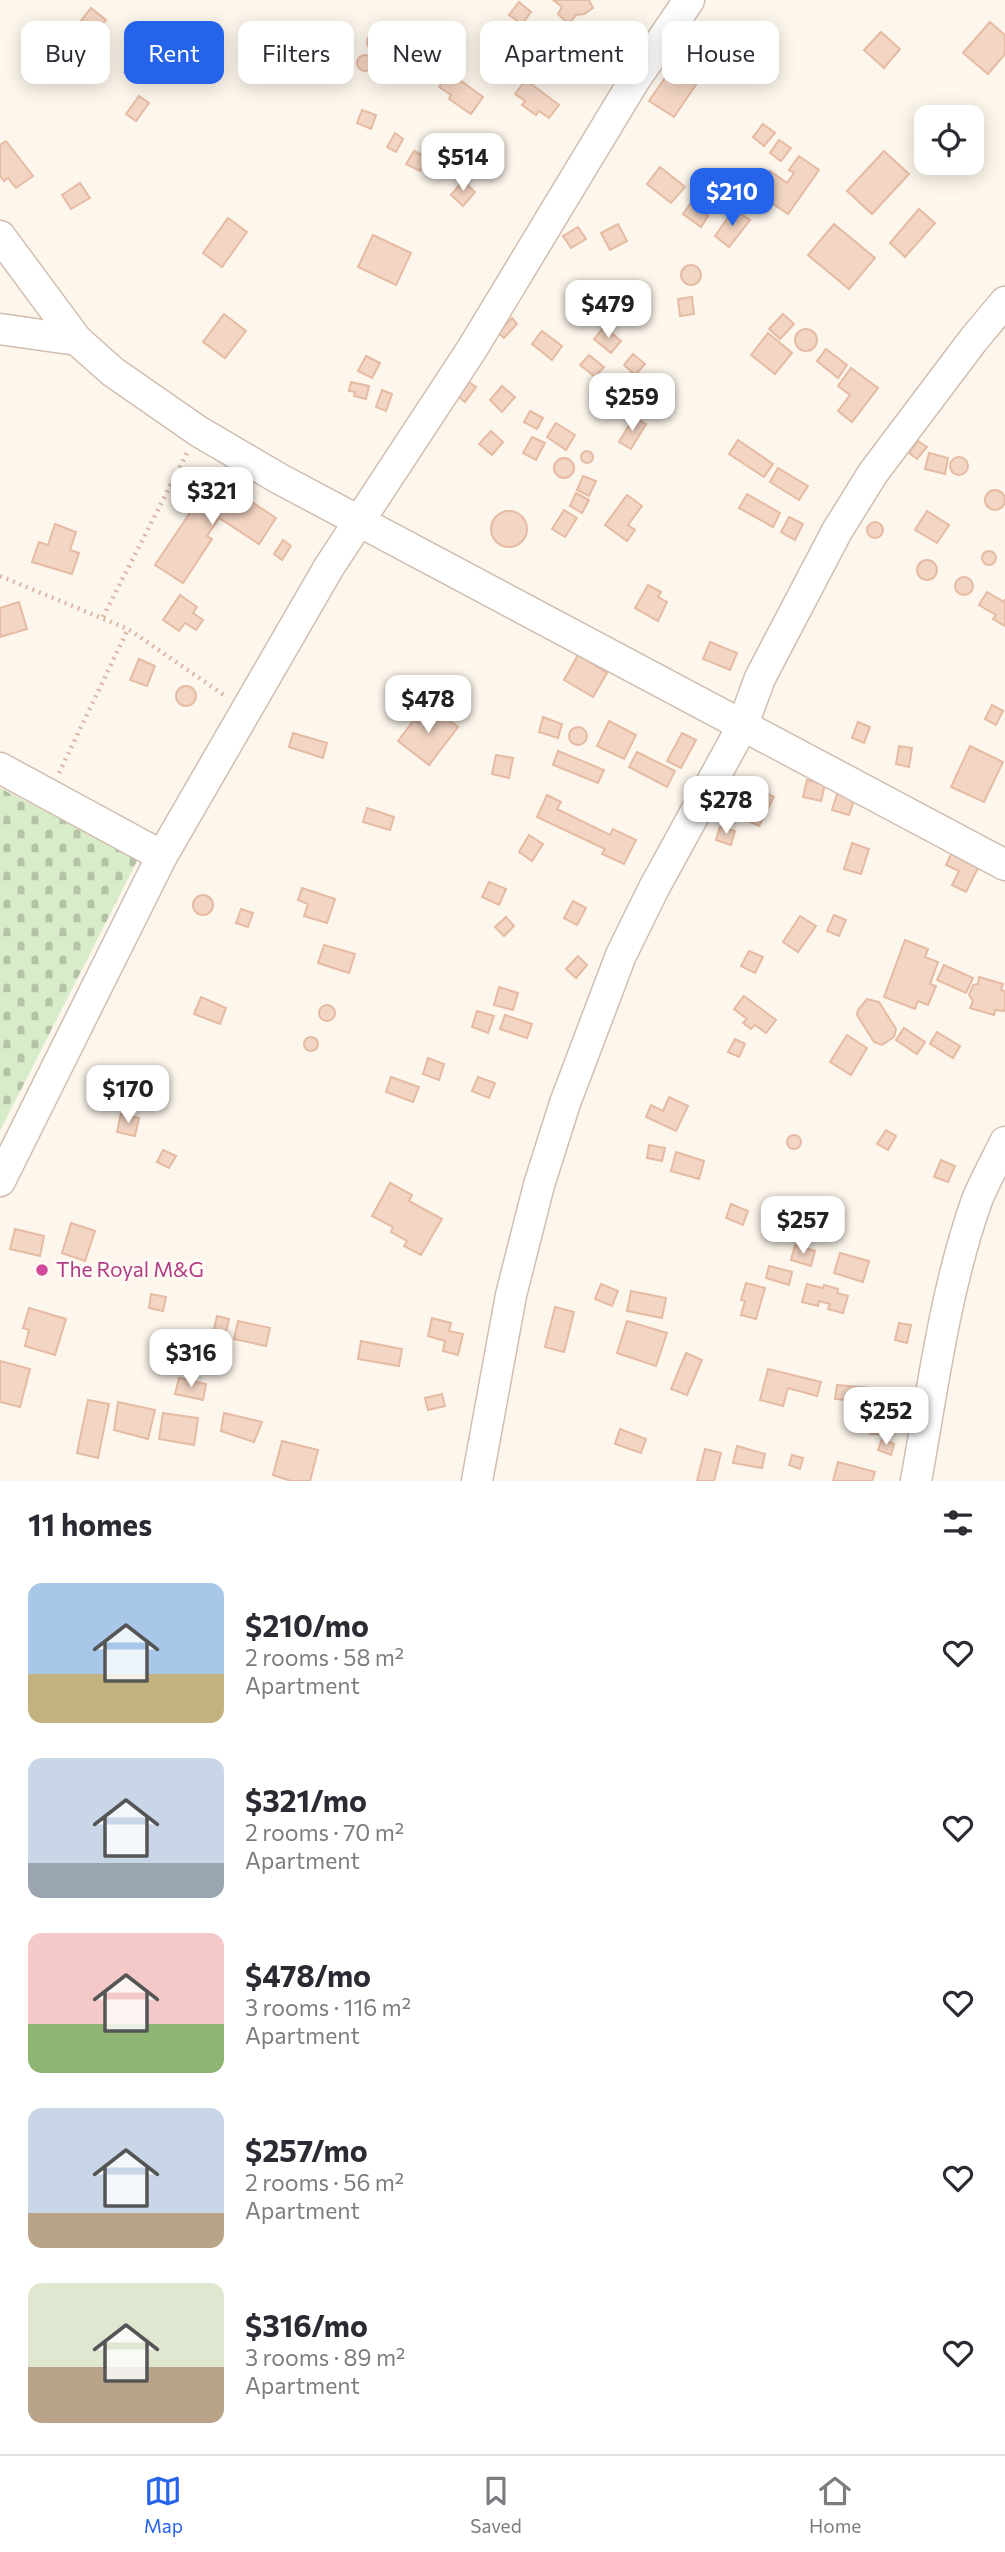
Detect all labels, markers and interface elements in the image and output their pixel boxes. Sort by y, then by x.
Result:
chip: Buy [21,21,110,84]
chip: Rent [124,21,224,84]
chip: Filters [238,21,354,84]
chip: New [368,21,466,84]
chip: Apartment [480,21,648,84]
chip: House [662,21,779,84]
map controls [914,105,984,175]
button: locate [914,105,984,175]
pin: $514 [422,134,504,193]
text: $514 [437,142,489,170]
pin: $210 [691,168,773,228]
text: $210 [706,177,758,205]
pin: $479 [567,280,649,340]
text: $479 [581,289,635,317]
pin: $259 [591,374,673,433]
text: $259 [605,382,659,410]
pin: $321 [171,468,253,527]
text: $321 [187,476,237,504]
pin: $478 [387,676,469,735]
text: $478 [401,684,455,712]
pin: $278 [685,776,767,836]
text: $278 [700,785,752,813]
pin: $170 [87,1066,169,1125]
text: $170 [102,1074,154,1102]
pin: $257 [762,1196,844,1256]
text: $257 [777,1205,829,1233]
place label: The Royal M&G [56,1256,204,1281]
marker: The Royal M&G [34,1262,50,1278]
pin: $316 [150,1330,232,1389]
text: $316 [165,1338,217,1366]
pin: $252 [845,1388,927,1447]
text: $252 [860,1396,912,1424]
icon: filters [939,1504,977,1542]
text: 11 homes [28,1505,152,1542]
text: $210/mo [245,1606,369,1643]
icon: home [84,1611,168,1695]
icon: heart [939,1634,977,1672]
text: 2 rooms · 58 m² [245,1643,404,1671]
text: Apartment [245,1671,360,1699]
text: $321/mo [245,1781,367,1818]
icon: home [84,1786,168,1870]
icon: heart [939,1809,977,1847]
text: 2 rooms · 70 m² [245,1818,404,1846]
text: Apartment [245,1846,360,1874]
text: $478/mo [245,1956,371,1993]
icon: home [84,1961,168,2045]
icon: heart [939,1984,977,2022]
text: 3 rooms · 116 m² [245,1993,411,2021]
text: Apartment [245,2021,360,2049]
text: $257/mo [245,2131,368,2168]
icon: home [84,2136,168,2220]
icon: heart [939,2159,977,2197]
text: 2 rooms · 56 m² [245,2168,404,2196]
text: Apartment [245,2196,360,2224]
text: $316/mo [245,2306,368,2343]
icon: home [84,2311,168,2395]
icon: heart [939,2334,977,2372]
text: 3 rooms · 89 m² [245,2343,405,2371]
text: Apartment [245,2371,360,2399]
tab: Map [144,2472,183,2537]
tab: Saved [470,2472,522,2537]
tab: Home [809,2472,861,2537]

